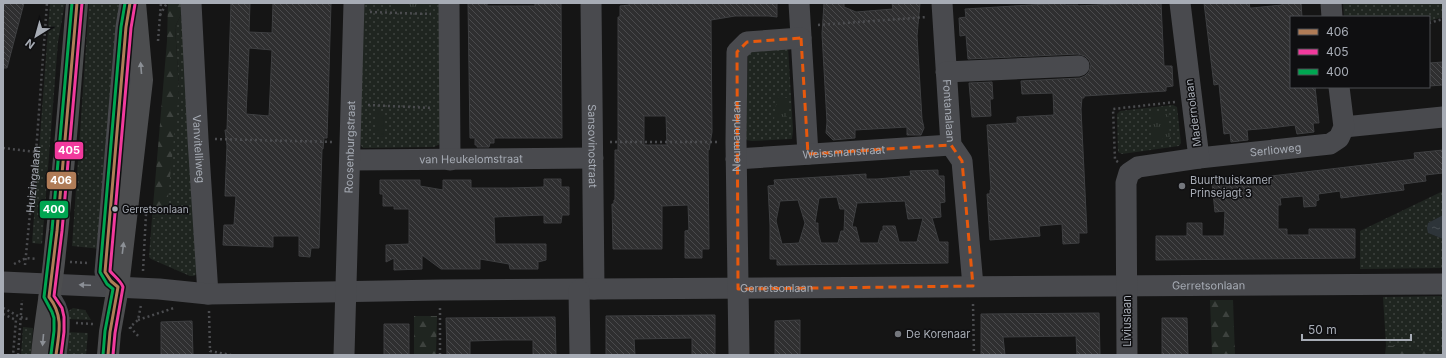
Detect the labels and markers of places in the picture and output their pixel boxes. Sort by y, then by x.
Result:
place label: Buurthuiskamer Prinsejagt 3 [1190,173,1272,200]
marker: Buurthuiskamer Prinsejagt 3 [1177,181,1187,191]
place label: Gerretsonlaan [122,203,189,215]
marker: Gerretsonlaan [110,204,120,214]
place label: De Korenaar [906,327,970,341]
marker: De Korenaar [893,329,903,339]

